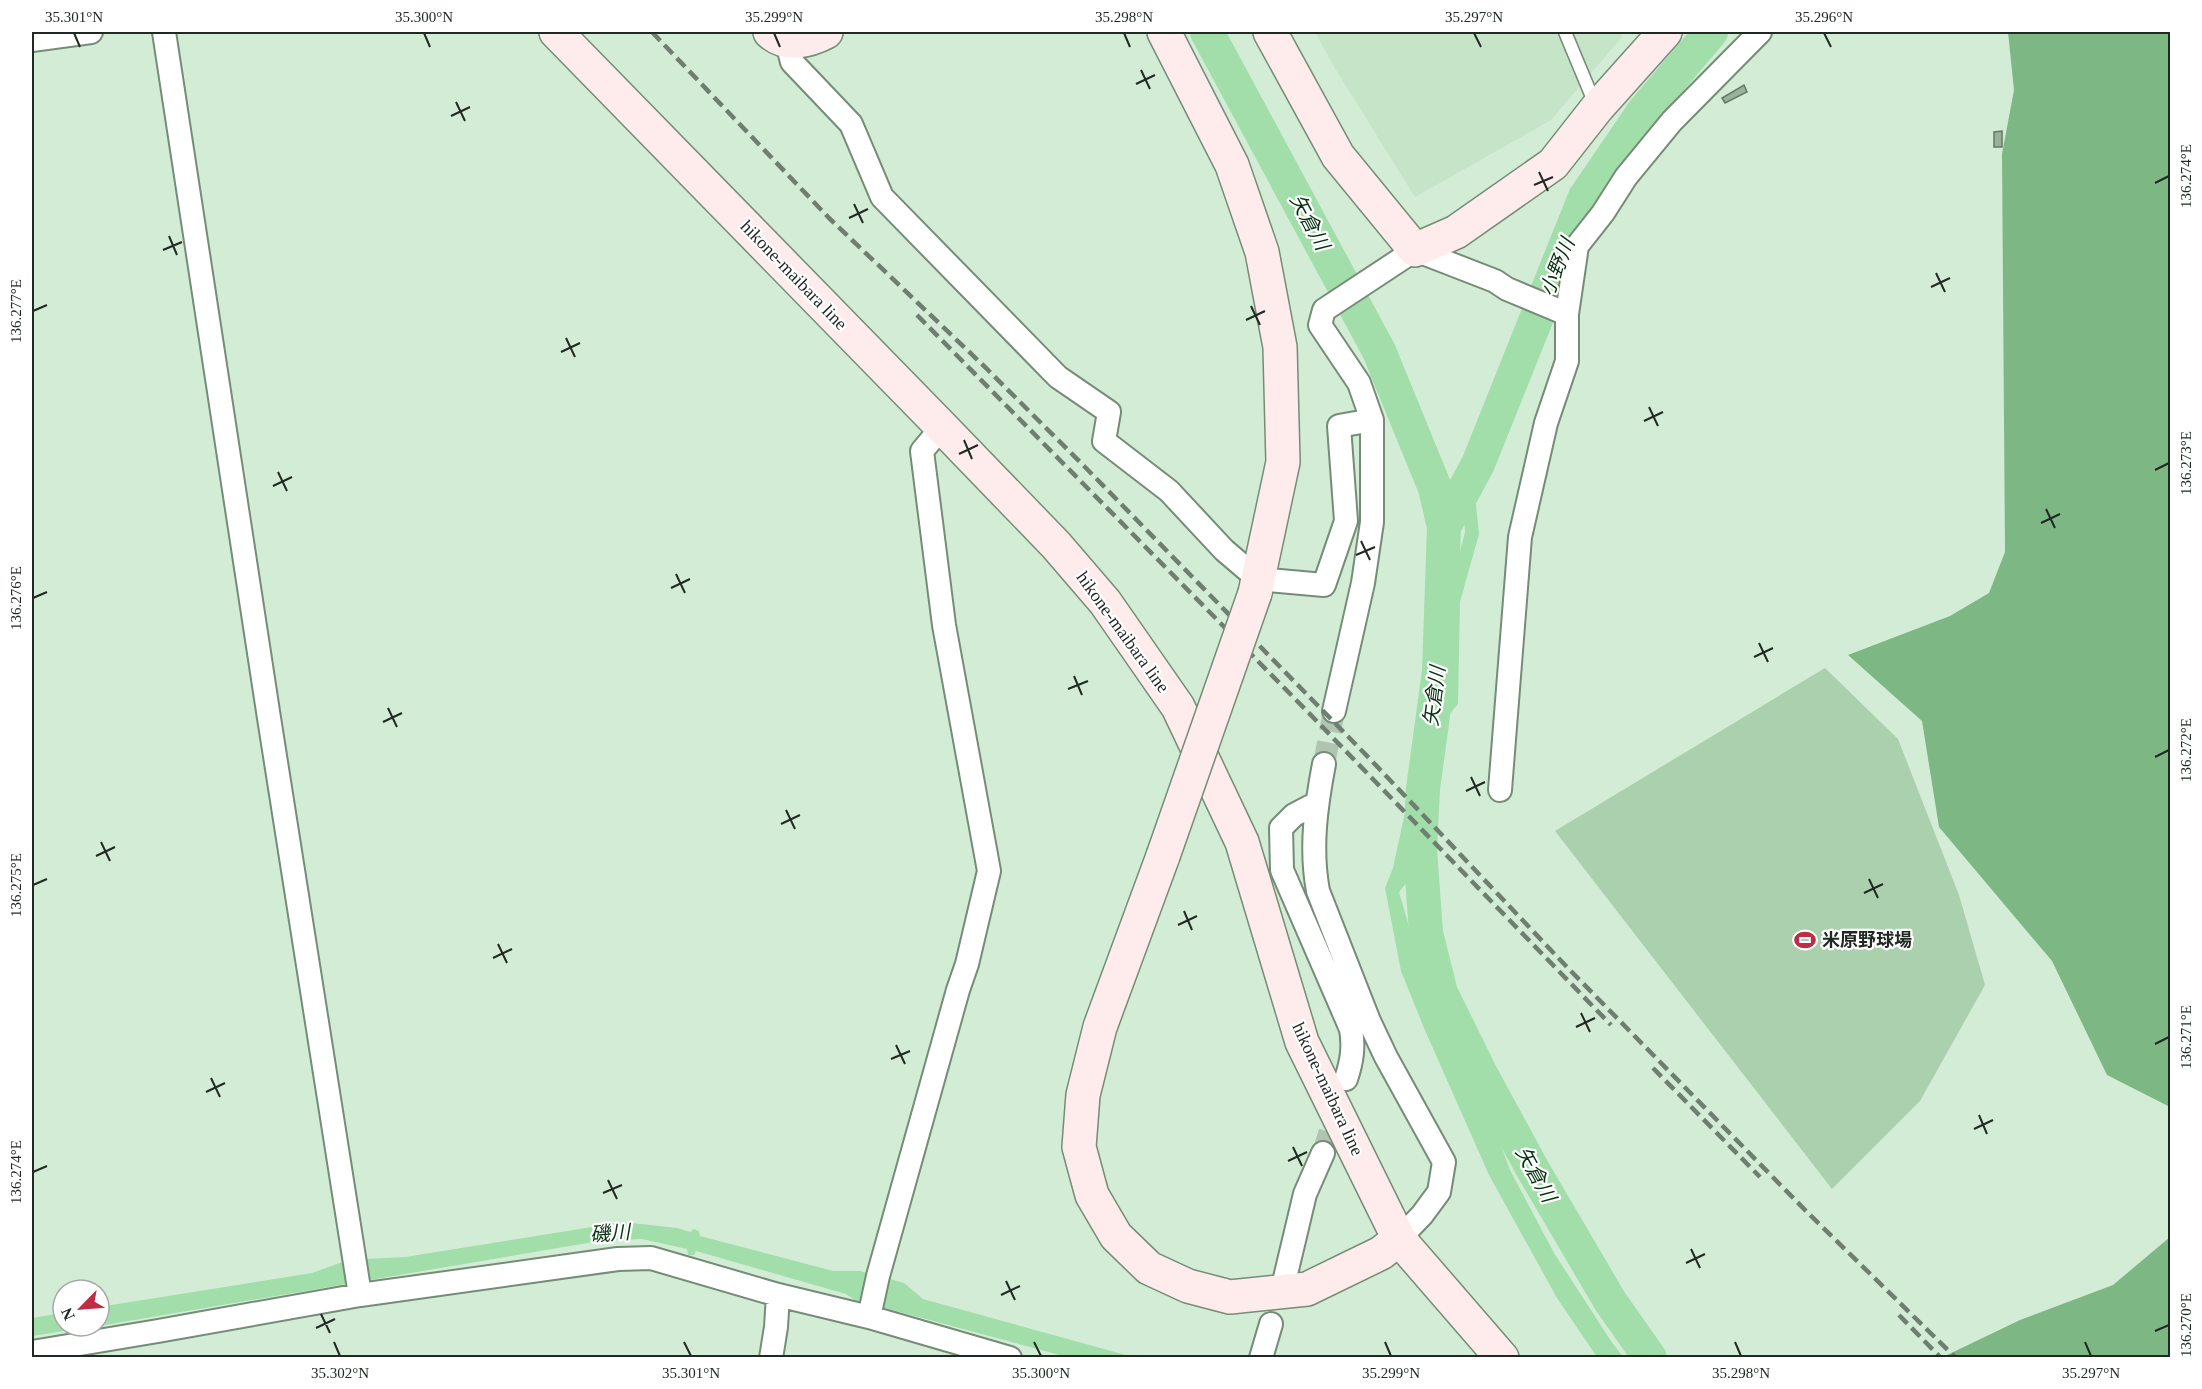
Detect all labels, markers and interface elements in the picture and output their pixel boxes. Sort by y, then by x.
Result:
text: 35.301°N [45,9,103,25]
text: 35.300°N [395,9,453,25]
text: 35.299°N [745,9,803,25]
text: 35.298°N [1095,9,1153,25]
text: 35.297°N [1445,9,1503,25]
text: 35.296°N [1795,9,1853,25]
text: 136.274°E [2178,144,2194,208]
water label: 矢倉川 [1286,190,1335,255]
street label: hikone-maibara line [737,216,851,334]
water label: 小野川 [1536,233,1579,299]
text: 136.277°E [8,279,24,343]
text: 136.273°E [2178,431,2194,495]
text: 136.276°E [8,566,24,630]
street label: hikone-maibara line [1072,568,1174,696]
water label: 矢倉川 [1419,663,1449,727]
text: 136.272°E [2178,718,2194,782]
text: 136.275°E [8,853,24,917]
sports icon: 米原野球場 [1793,928,1817,952]
place label: 米原野球場 [1822,930,1912,950]
text: 136.271°E [2178,1005,2194,1069]
street label: hikone-maibara line [1288,1019,1368,1159]
text: 136.274°E [8,1140,24,1204]
water label: 矢倉川 [1512,1142,1561,1207]
water label: 磯川 [589,1220,633,1245]
north arrow [51,1278,111,1338]
text: 136.270°E [2178,1293,2194,1357]
text: N [58,1305,78,1323]
text: 35.302°N [311,1365,369,1381]
text: 35.301°N [662,1365,720,1381]
text: 35.300°N [1012,1365,1070,1381]
text: 35.299°N [1362,1365,1420,1381]
text: 35.298°N [1712,1365,1770,1381]
text: 35.297°N [2062,1365,2120,1381]

